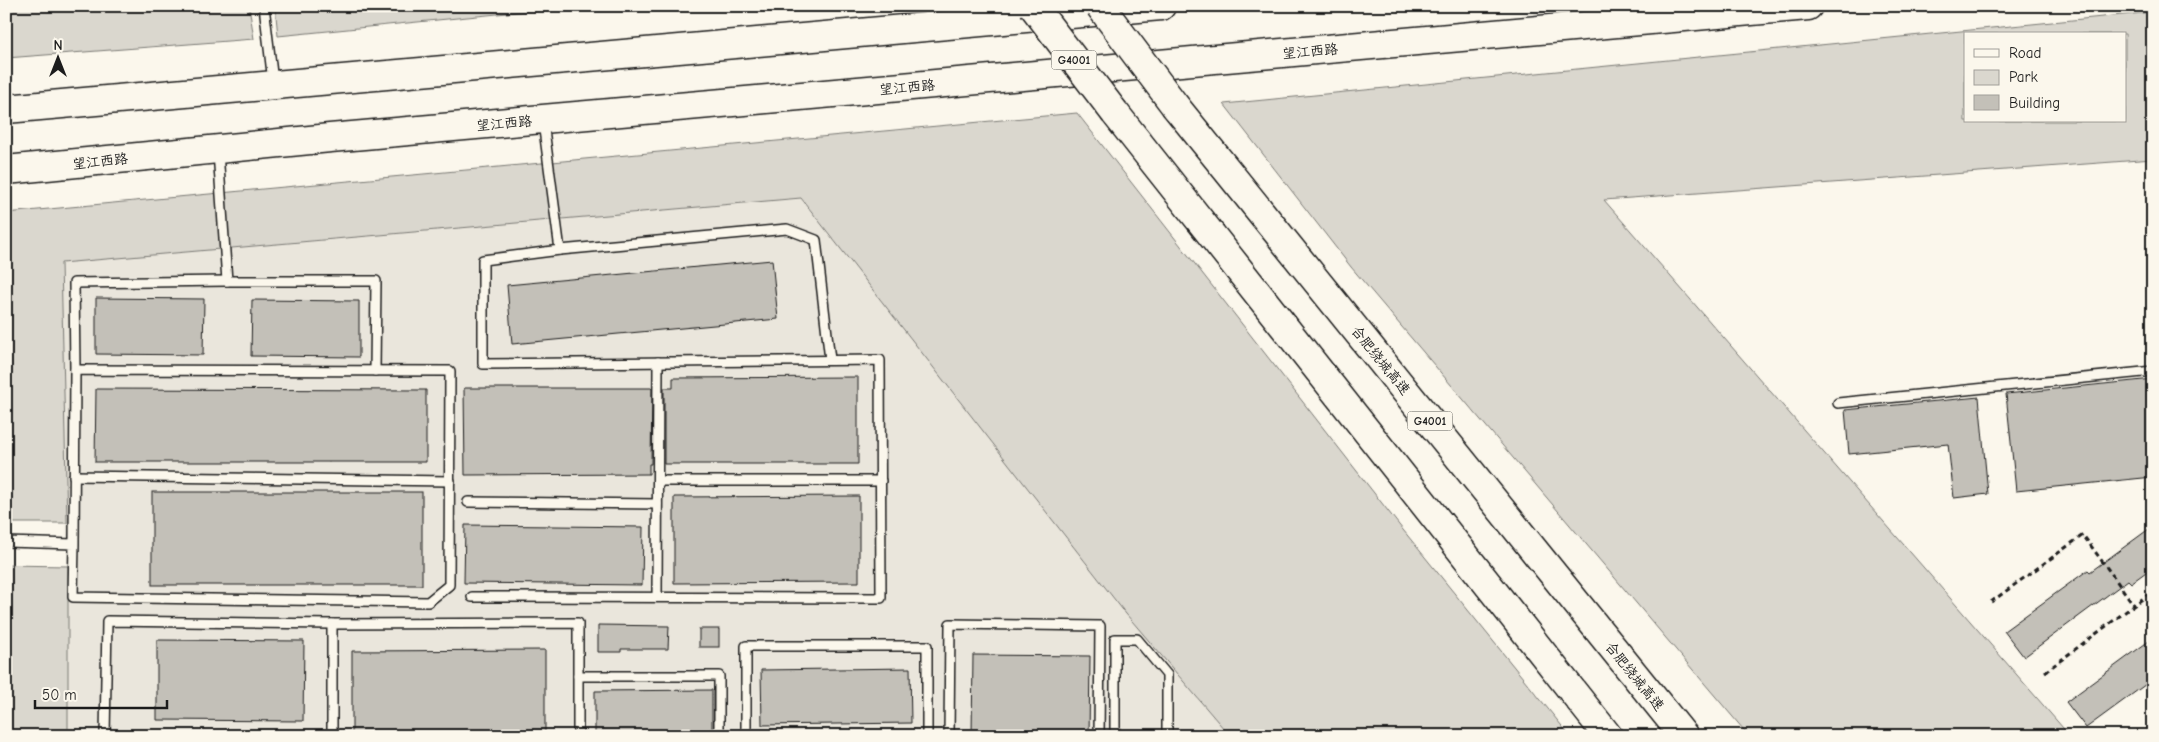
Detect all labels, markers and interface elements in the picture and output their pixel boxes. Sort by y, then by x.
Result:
north arrow [32,32,82,82]
legend [1964,32,2126,122]
text: N [53,37,63,54]
street label: 望江西路 [1281,41,1339,62]
text: Road [2009,44,2041,62]
road number: G4001 [1052,50,1096,70]
text: Park [2009,68,2038,86]
street label: 望江西路 [878,77,936,98]
text: Building [2009,94,2060,112]
street label: 望江西路 [475,113,533,134]
street label: 望江西路 [71,150,129,173]
street label: 合肥绕城高速 [1348,322,1414,398]
road number: G4001 [1408,412,1452,431]
street label: 合肥绕城高速 [1602,638,1668,714]
scale bar [35,677,168,709]
text: 50 m [42,686,77,704]

